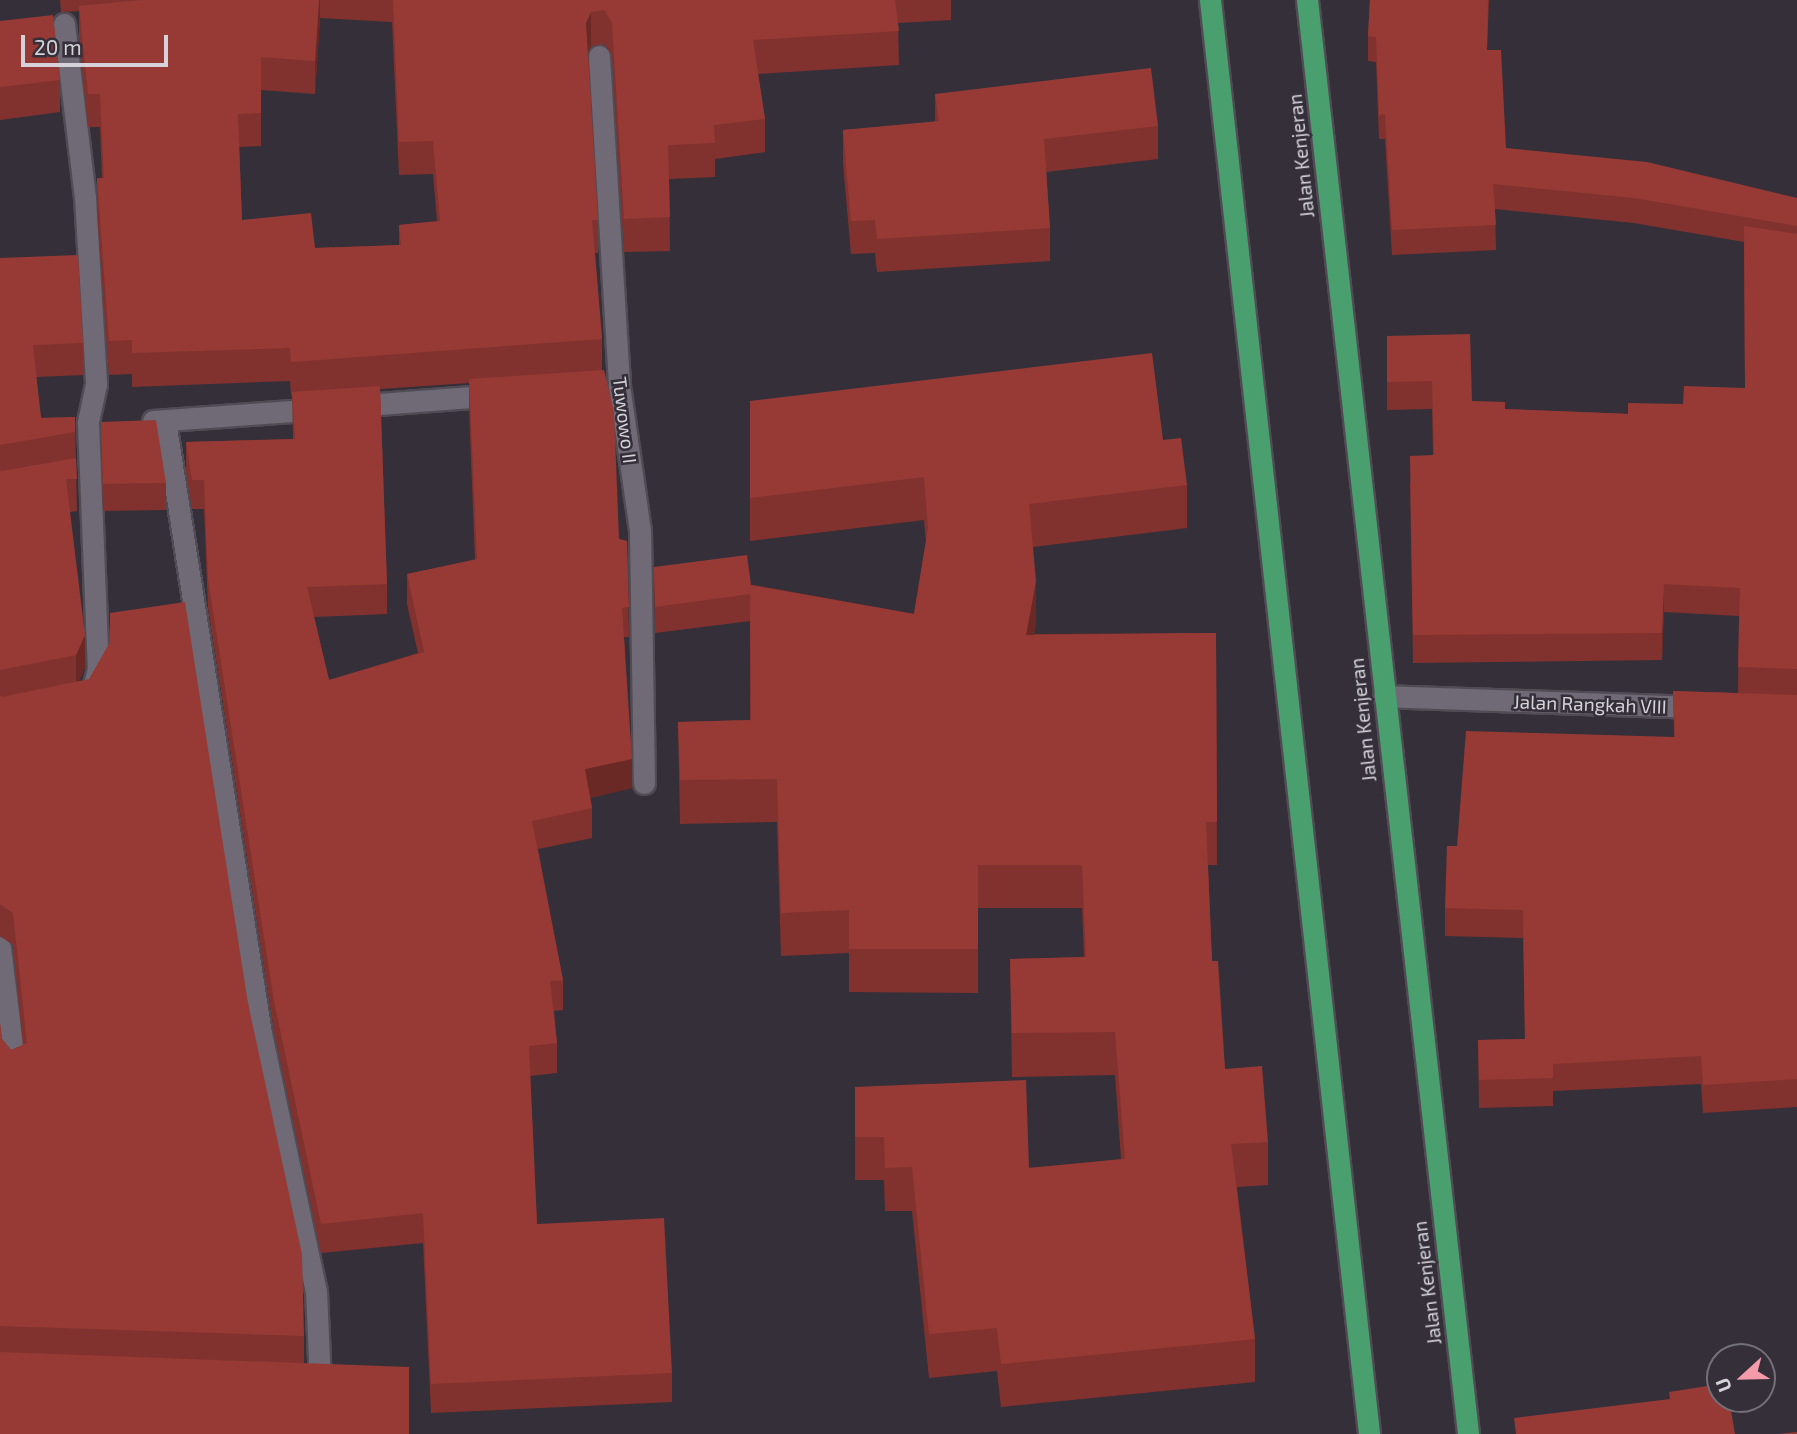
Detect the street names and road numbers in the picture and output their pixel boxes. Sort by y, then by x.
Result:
street label: Jalan Kenjeran [1283,93,1319,219]
street label: Tuwowo II [608,375,642,465]
street label: Jalan Kenjeran [1345,657,1381,783]
street label: Jalan Rangkah VIII [1513,690,1667,718]
street label: Jalan Kenjeran [1408,1220,1446,1346]

